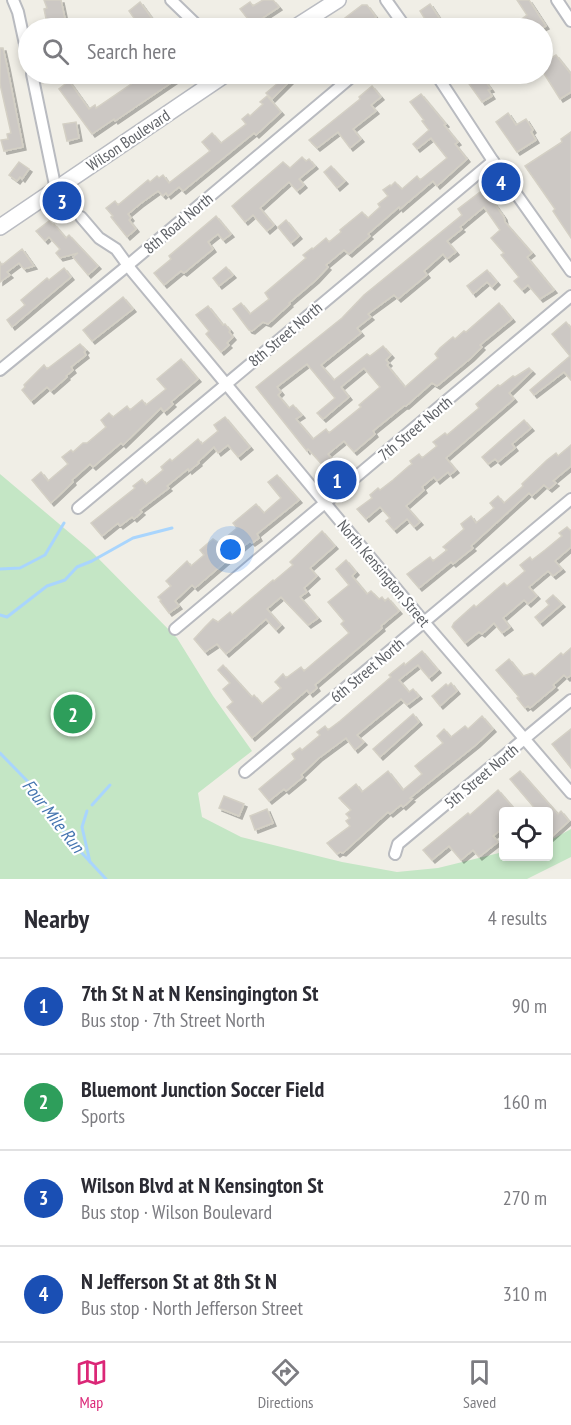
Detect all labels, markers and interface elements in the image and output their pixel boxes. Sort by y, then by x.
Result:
search box [18,18,553,84]
icon: search [39,35,72,68]
text: Search here [87,37,176,65]
street label: Wilson Boulevard [83,105,173,175]
pin: 4 [482,160,520,204]
pin: 3 [42,178,82,224]
street label: 8th Road North [139,188,217,258]
street label: 8th Street North [244,297,326,371]
street label: 7th Street North [374,391,456,465]
pin: 1 [318,458,356,502]
street label: North Kensington Street [333,515,435,631]
your location [216,535,245,564]
street label: 6th Street North [326,633,408,707]
pin: 2 [54,692,92,736]
street label: 5th Street North [440,739,522,813]
water label: Four Mile Run [18,774,90,858]
map controls [499,807,553,861]
button: locate [499,807,553,861]
text: Nearby [24,902,89,935]
text: 4 results [488,905,547,931]
text: 7th St N at N Kensingington St [81,979,318,1007]
text: 1 [39,993,48,1019]
text: 90 m [512,993,547,1019]
text: Bus stop · 7th Street North [81,1007,265,1033]
text: Bluemont Junction Soccer Field [81,1075,324,1103]
text: 2 [39,1089,48,1115]
text: 160 m [503,1089,547,1115]
text: Sports [81,1103,125,1129]
text: Wilson Blvd at N Kensington St [81,1171,323,1199]
text: 3 [39,1185,48,1211]
text: 270 m [503,1185,547,1211]
text: Bus stop · Wilson Boulevard [81,1199,272,1225]
text: N Jefferson St at 8th St N [81,1267,277,1295]
text: 4 [39,1281,48,1307]
text: 310 m [503,1281,547,1307]
text: Bus stop · North Jefferson Street [81,1295,303,1321]
tab: Map [75,1356,108,1412]
tab: Directions [258,1356,313,1412]
tab: Saved [463,1356,496,1412]

